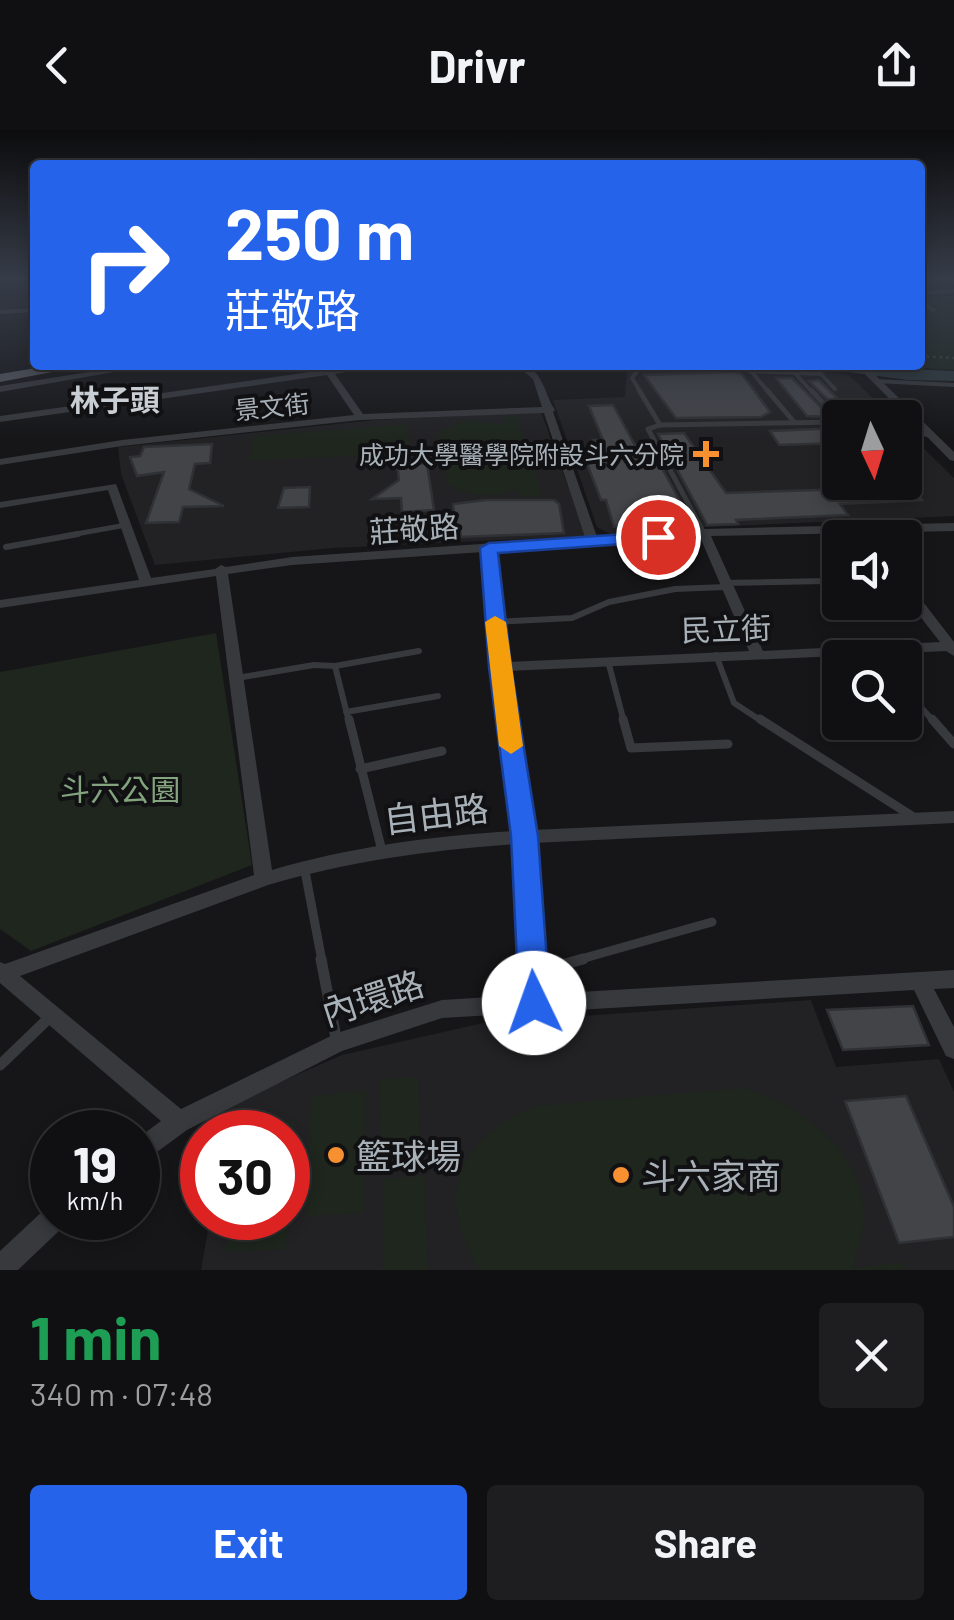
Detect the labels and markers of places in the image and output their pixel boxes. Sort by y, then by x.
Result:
place label: 成功大學醫學院附設斗六分院 [359,439,684,469]
marker: 成功大學醫學院附設斗六分院 [693,441,719,467]
pin [616,495,701,580]
place label: 籃球場 [356,1134,461,1176]
marker: 籃球場 [325,1144,347,1166]
place label: 斗六家商 [641,1154,781,1196]
marker: 斗六家商 [610,1164,632,1186]

